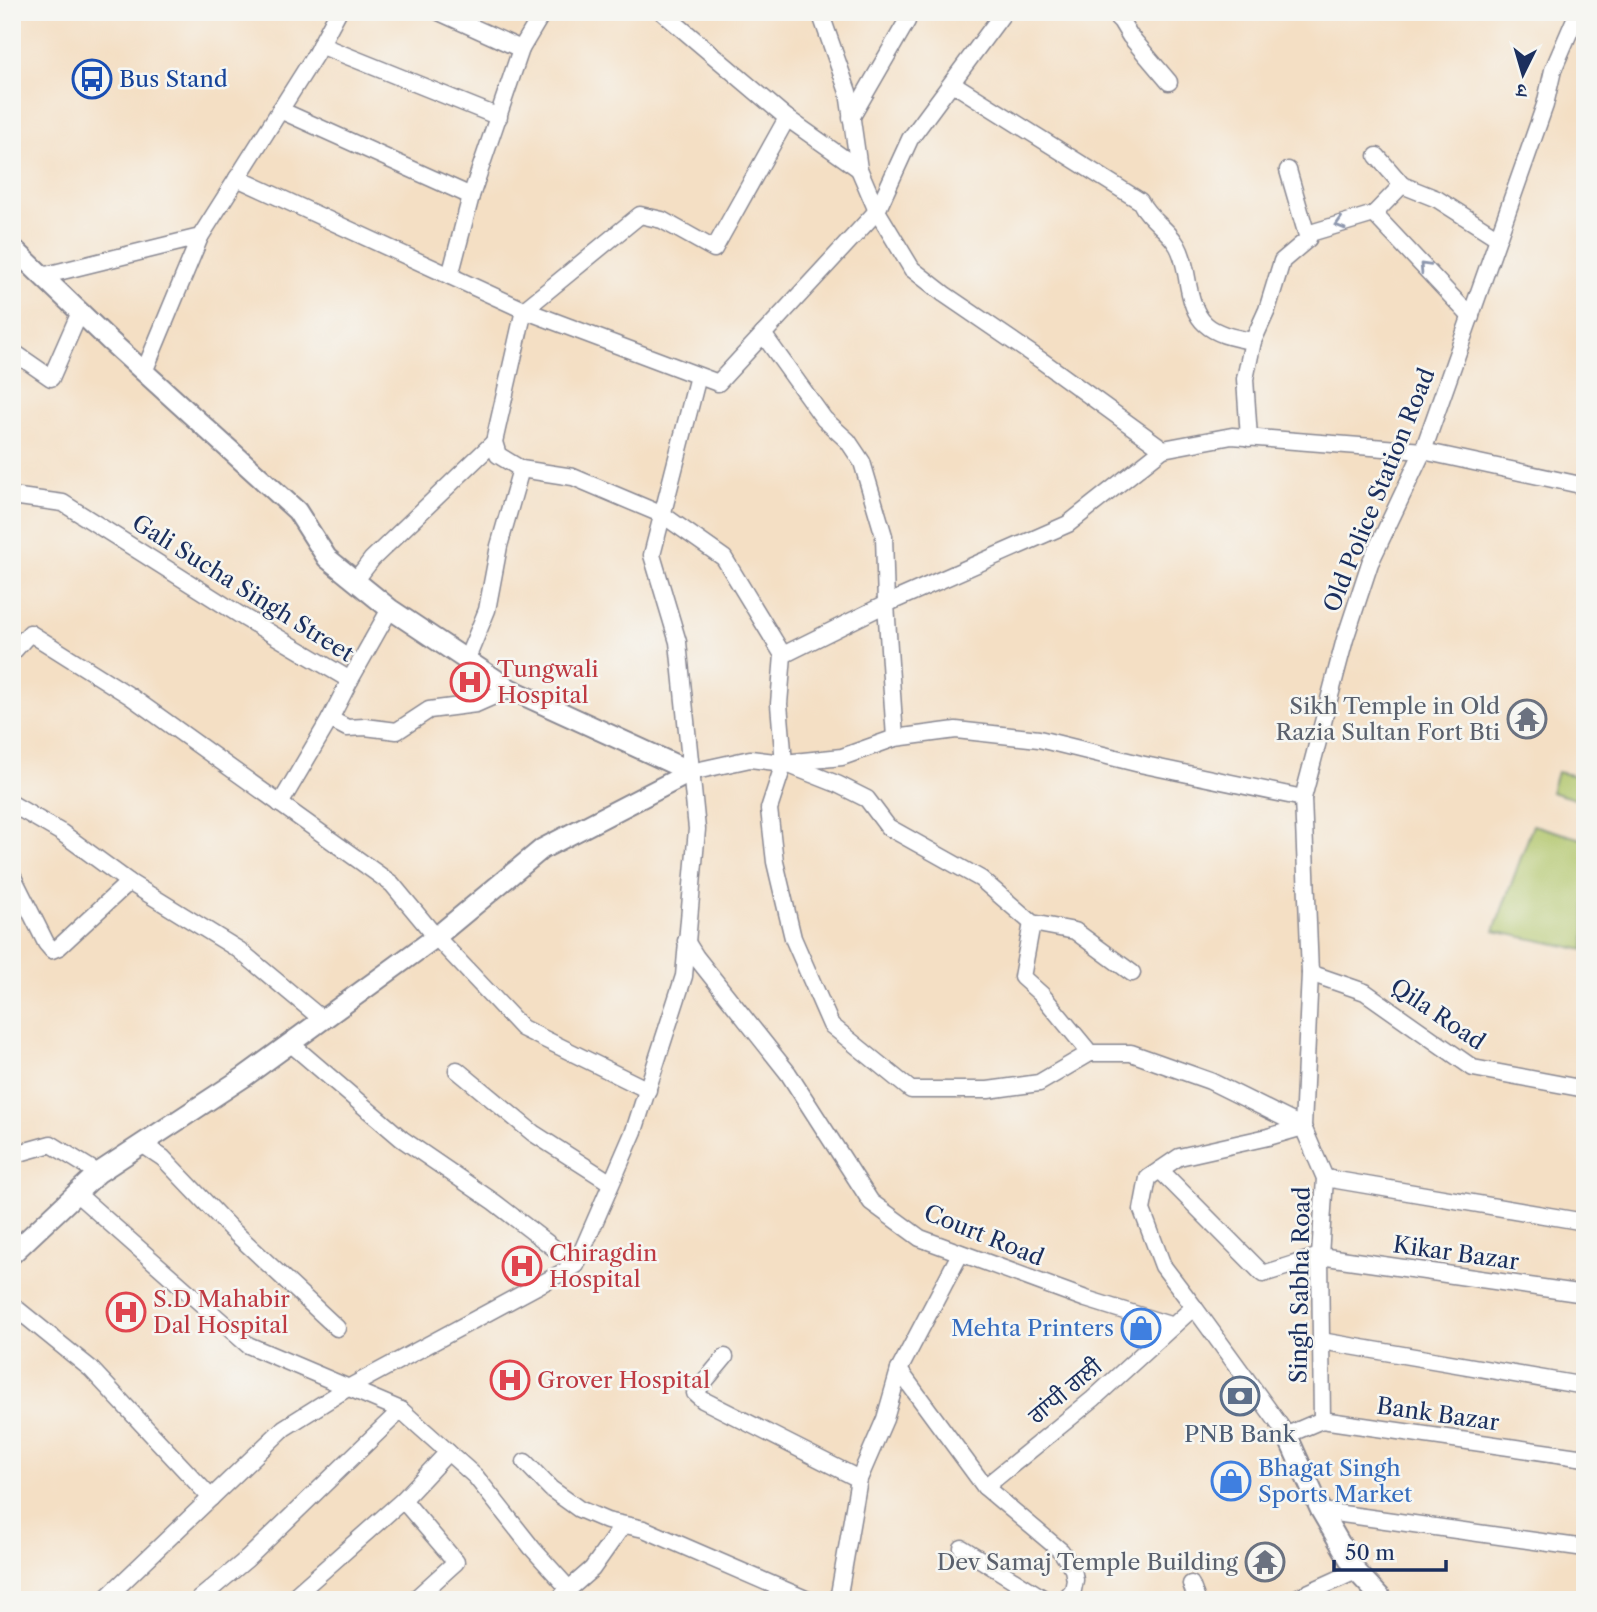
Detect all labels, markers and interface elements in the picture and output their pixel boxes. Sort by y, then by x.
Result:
north arrow [1488,38,1558,108]
bus stop icon: Bus Stand [71,58,113,100]
place label: Bus Stand [119,65,228,93]
text: उ [1514,78,1529,102]
one-way arrow [1334,215,1346,230]
one-way arrow [1420,262,1433,275]
street label: Old Police Station Road [1317,364,1441,616]
street label: Gali Sucha Singh Street [127,508,359,668]
place label: Tungwali Hospital [497,655,599,709]
hospital icon: Tungwali Hospital [449,661,491,703]
place label: Sikh Temple in Old Razia Sultan Fort Bti [1275,692,1500,746]
temple icon: Sikh Temple in Old Razia Sultan Fort Bti [1506,698,1548,740]
street label: Qila Road [1385,972,1491,1056]
street label: Singh Sabha Road [1284,1186,1316,1384]
street label: Court Road [920,1198,1048,1272]
street label: Kikar Bazar [1391,1230,1521,1276]
place label: Chiragdin Hospital [549,1239,657,1293]
hospital icon: Chiragdin Hospital [501,1245,543,1287]
place label: S.D Mahabir Dal Hospital [153,1285,290,1339]
hospital icon: S.D Mahabir Dal Hospital [105,1291,147,1333]
shop icon: Mehta Printers [1120,1307,1162,1349]
place label: Mehta Printers [951,1314,1114,1342]
street label: ਗਾਂਧੀ ਗਲੀ [1022,1352,1108,1430]
hospital icon: Grover Hospital [489,1359,531,1401]
place label: Grover Hospital [537,1366,710,1394]
bank icon: PNB Bank [1219,1375,1261,1417]
street label: Bank Bazar [1375,1392,1501,1436]
place label: PNB Bank [1184,1420,1298,1448]
place label: Bhagat Singh Sports Market [1258,1454,1412,1508]
shop icon: Bhagat Singh Sports Market [1210,1460,1252,1502]
scale bar [1334,1528,1446,1572]
text: 50 m [1345,1540,1395,1565]
temple icon: Dev Samaj Temple Building [1244,1541,1286,1583]
place label: Dev Samaj Temple Building [937,1548,1239,1576]

